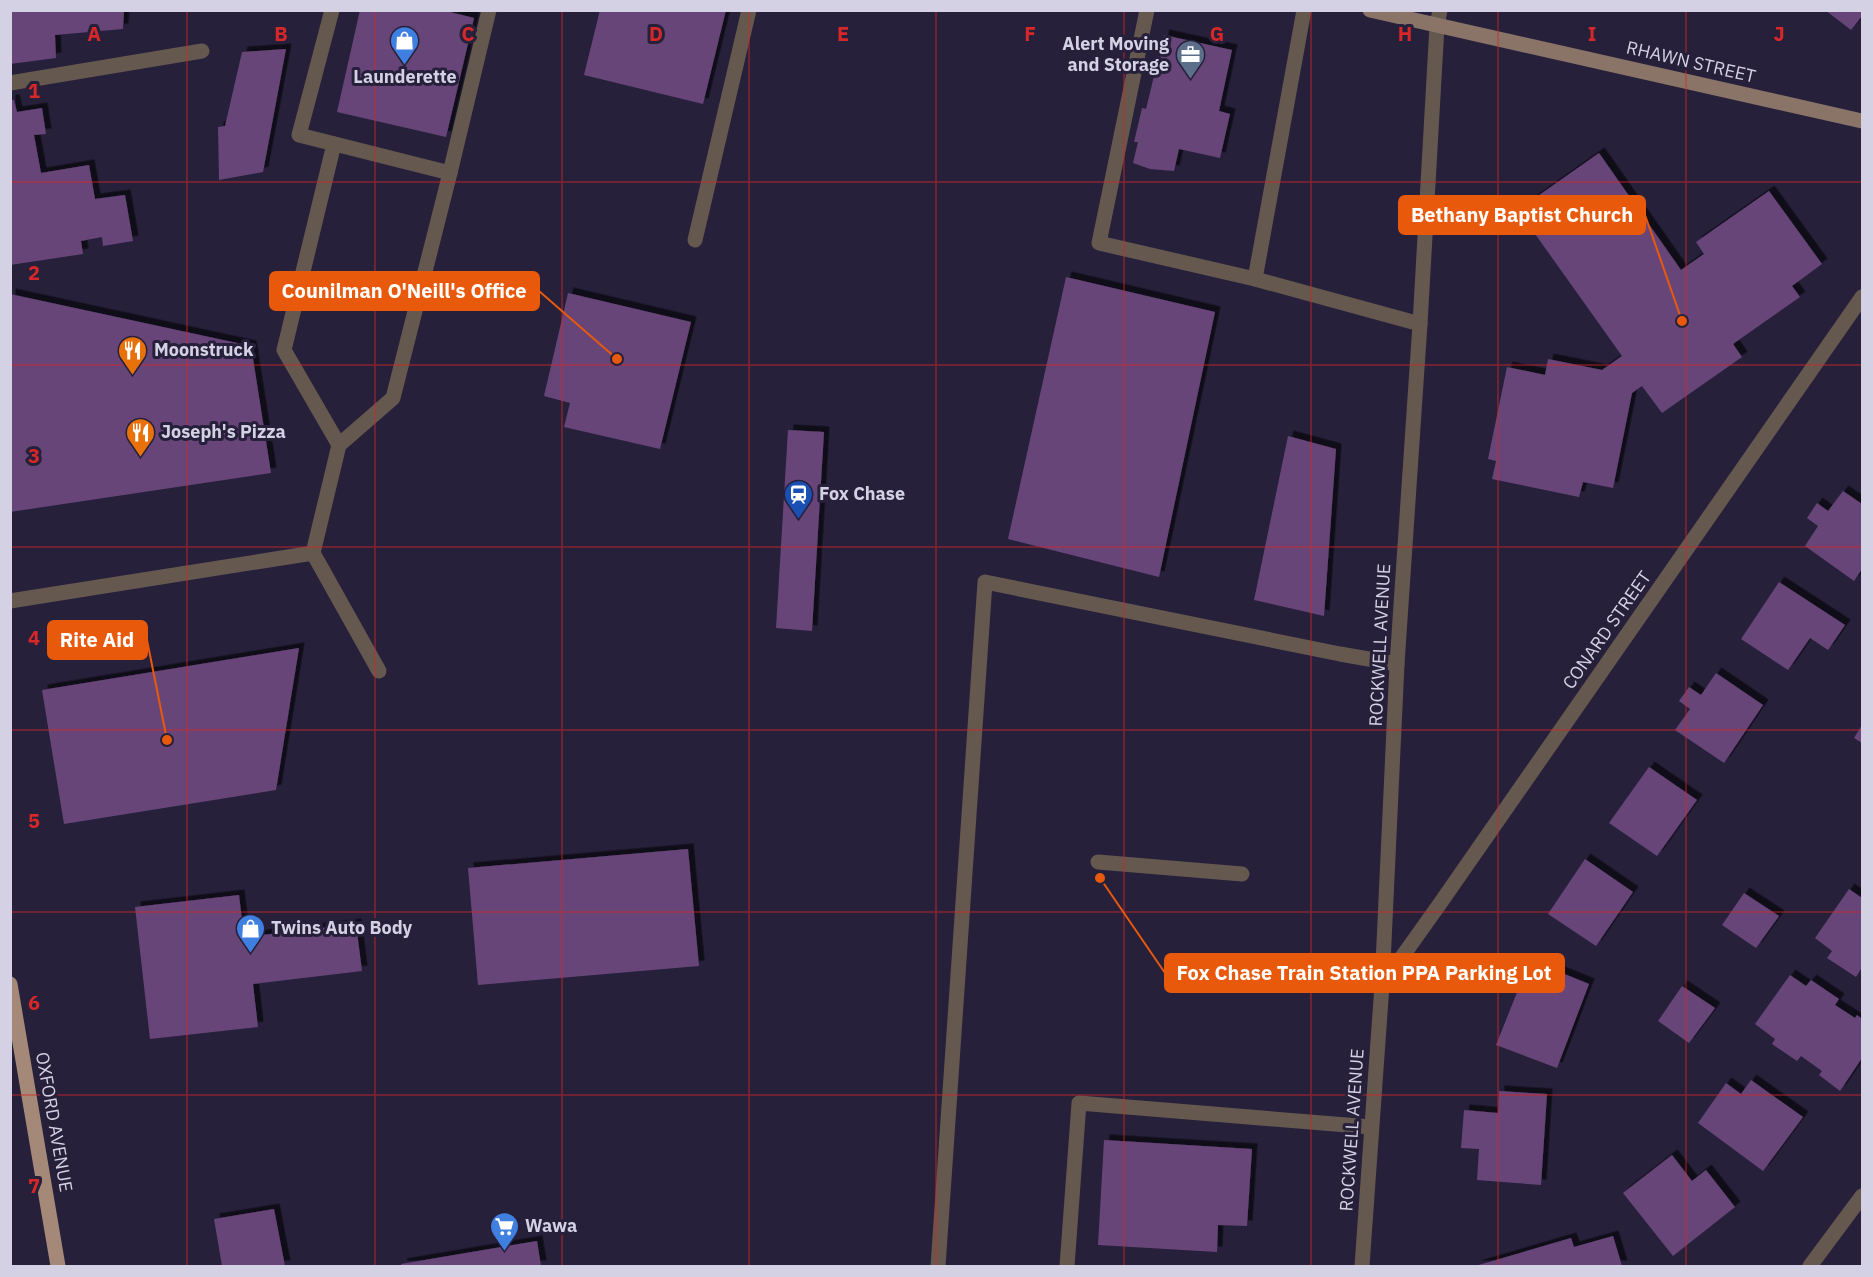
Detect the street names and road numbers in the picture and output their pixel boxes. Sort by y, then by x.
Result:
street label: RHAWN STREET [1624,35,1758,88]
street label: ROCKWELL AVENUE [1364,563,1395,727]
street label: CONARD STREET [1557,566,1656,693]
street label: ROCKWELL AVENUE [1334,1048,1369,1212]
street label: OXFORD AVENUE [31,1050,78,1194]

